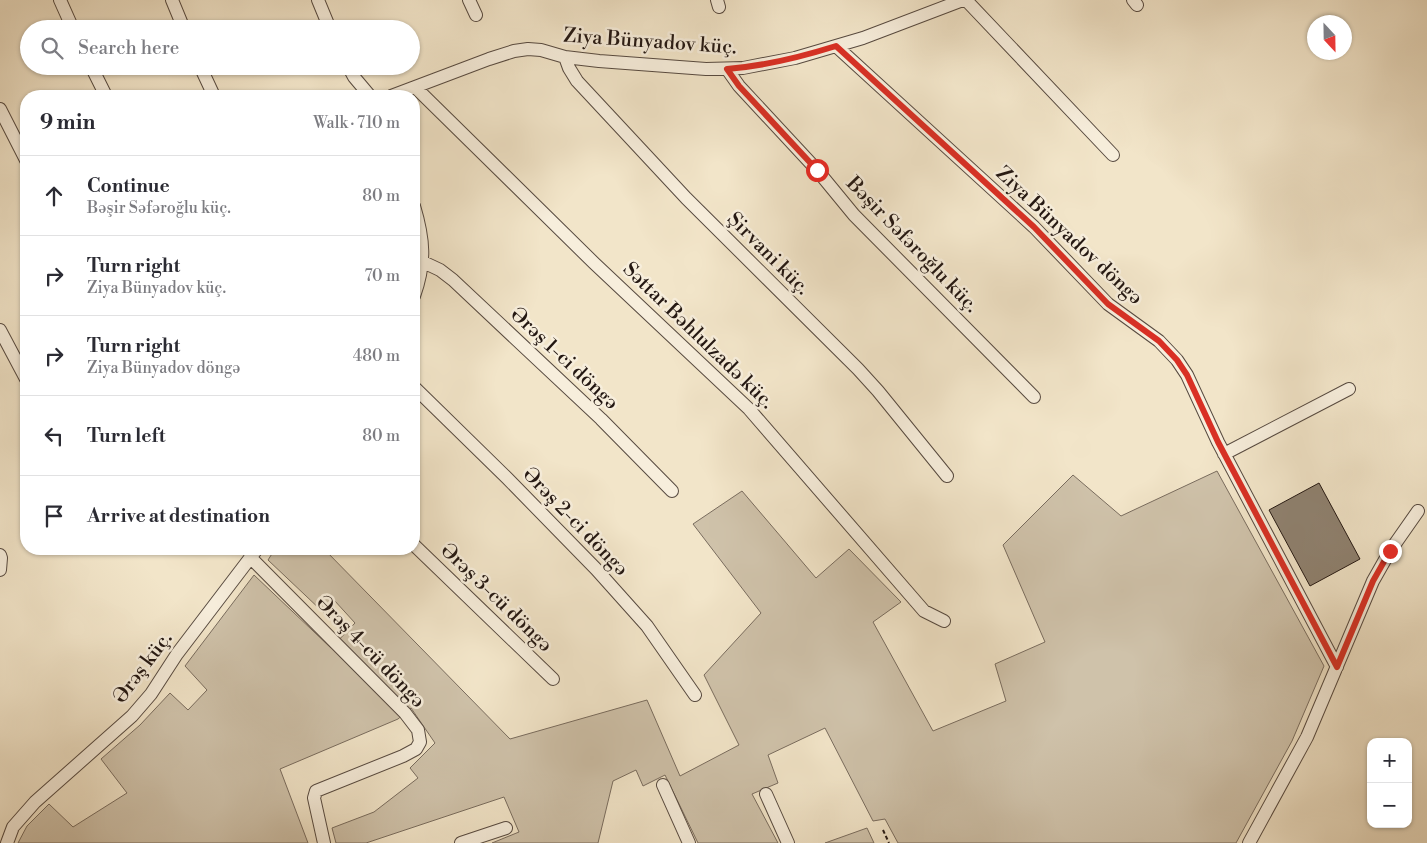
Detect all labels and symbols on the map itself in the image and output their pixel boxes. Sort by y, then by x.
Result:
north arrow [1307,15,1352,60]
street label: Ziya Bünyadov küç. [562,23,738,61]
route start [806,159,829,182]
street label: Ziya Bünyadov döngə [990,161,1148,311]
street label: Bəşir Səfəroğlu küç. [840,171,983,318]
street label: Şirvani küç. [721,207,815,301]
street label: Səttar Bəhlulzadə küç. [617,257,779,415]
street label: Ərəş 1-ci döngə [505,302,623,416]
street label: Ərəş 2-ci döngə [517,462,633,582]
street label: Ərəş 3-cü döngə [435,538,557,658]
route end [1379,540,1402,563]
street label: Ərəş 4-cü döngə [310,590,430,714]
street label: Ərəş küç. [108,627,178,709]

